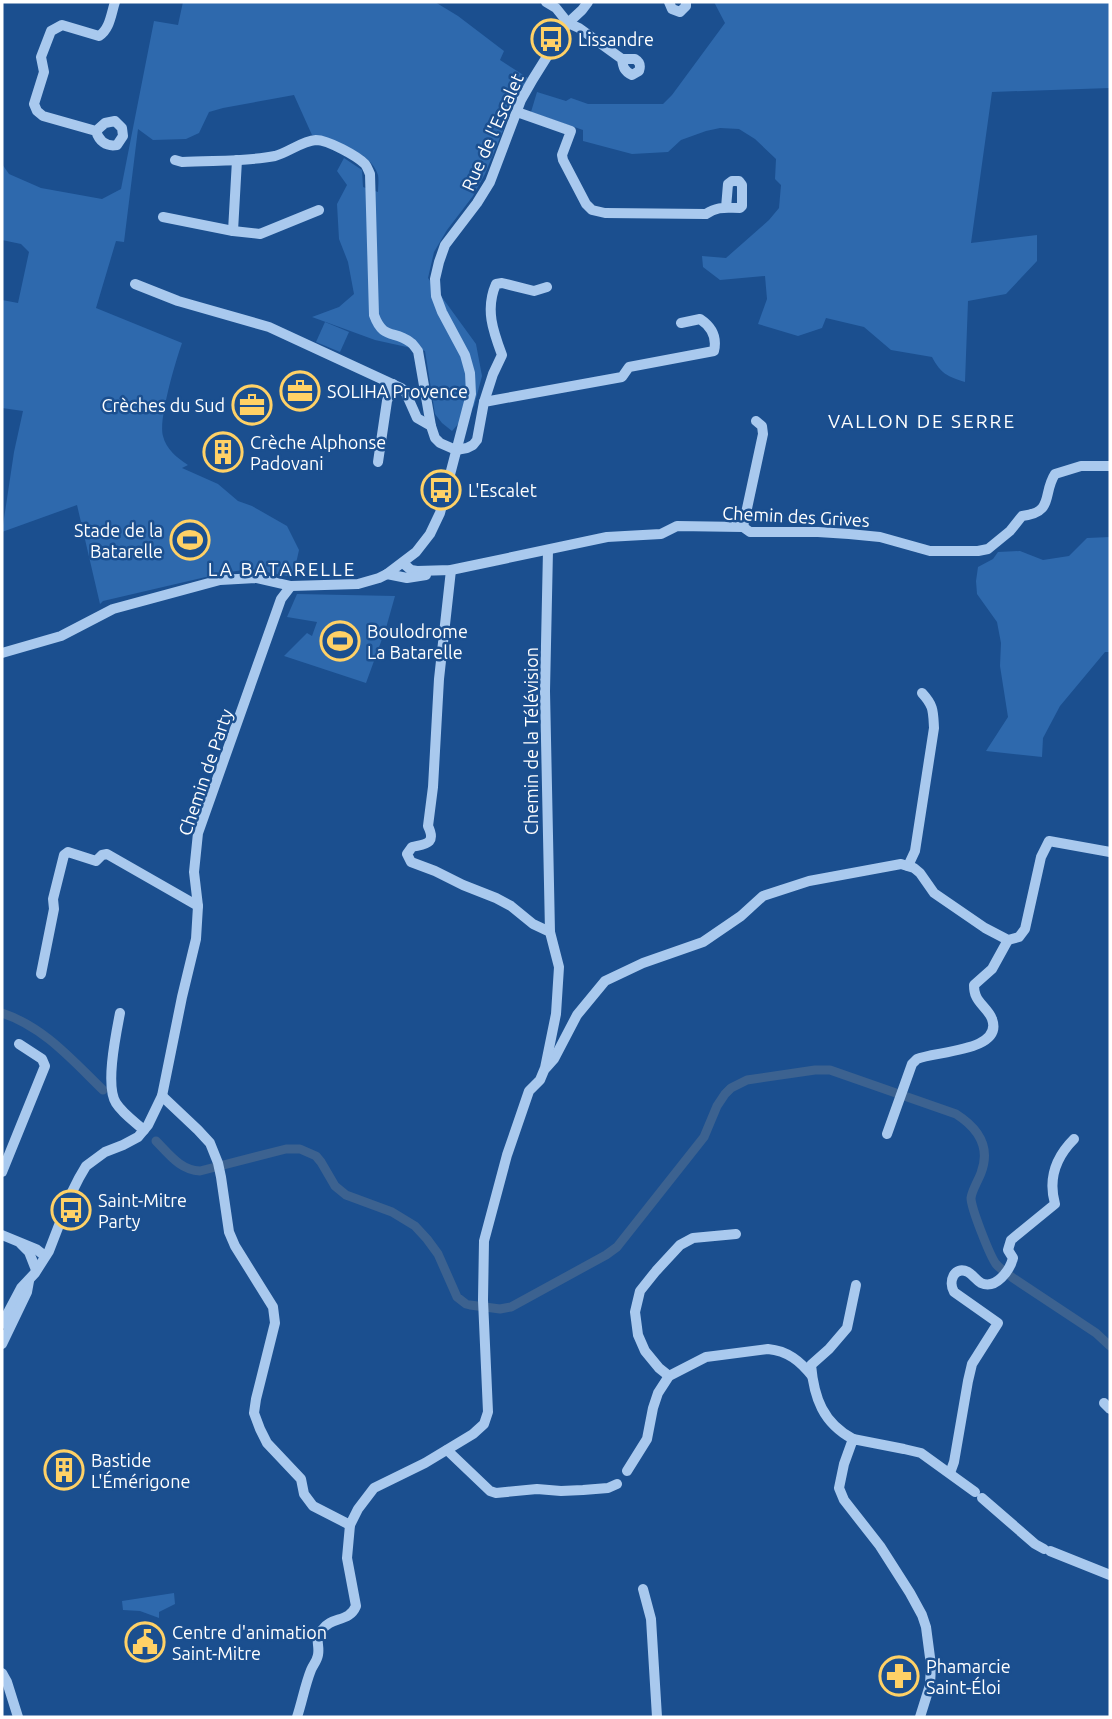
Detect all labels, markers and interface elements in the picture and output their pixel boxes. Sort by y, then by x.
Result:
bus stop icon: Lissandre [530,18,572,60]
place label: Lissandre [578,29,654,49]
street label: Rue de l'Escalet [457,70,527,194]
office icon: SOLIHA Provence [279,370,321,412]
place label: SOLIHA Provence [327,381,468,401]
office icon: Crèches du Sud [231,384,273,426]
place label: Crèches du Sud [102,395,225,415]
district label: VALLON DE SERRE [828,410,1016,432]
building icon: Crèche Alphonse Padovani [202,431,244,473]
place label: Crèche Alphonse Padovani [250,432,386,473]
bus stop icon: L'Escalet [420,469,462,511]
place label: L'Escalet [468,480,537,500]
street label: Chemin des Grives [722,502,870,530]
sports icon: Stade de la Batarelle [169,519,211,561]
place label: Stade de la Batarelle [74,520,163,561]
district label: LA BATARELLE [208,558,356,580]
sports icon: Boulodrome La Batarelle [319,620,361,662]
place label: Boulodrome La Batarelle [367,621,468,662]
street label: Chemin de la Télévision [521,647,541,835]
street label: Chemin de Party [174,706,236,838]
bus stop icon: Saint-Mitre Party [50,1189,92,1231]
place label: Saint-Mitre Party [98,1190,187,1231]
building icon: Bastide L'Émérigone [43,1449,85,1491]
place label: Bastide L'Émérigone [91,1450,190,1491]
public building icon: Centre d'animation Saint-Mitre [124,1621,166,1663]
place label: Centre d'animation Saint-Mitre [172,1622,327,1663]
pharmacy icon: Phamarcie Saint-Éloi [878,1655,920,1697]
place label: Phamarcie Saint-Éloi [926,1656,1011,1697]

